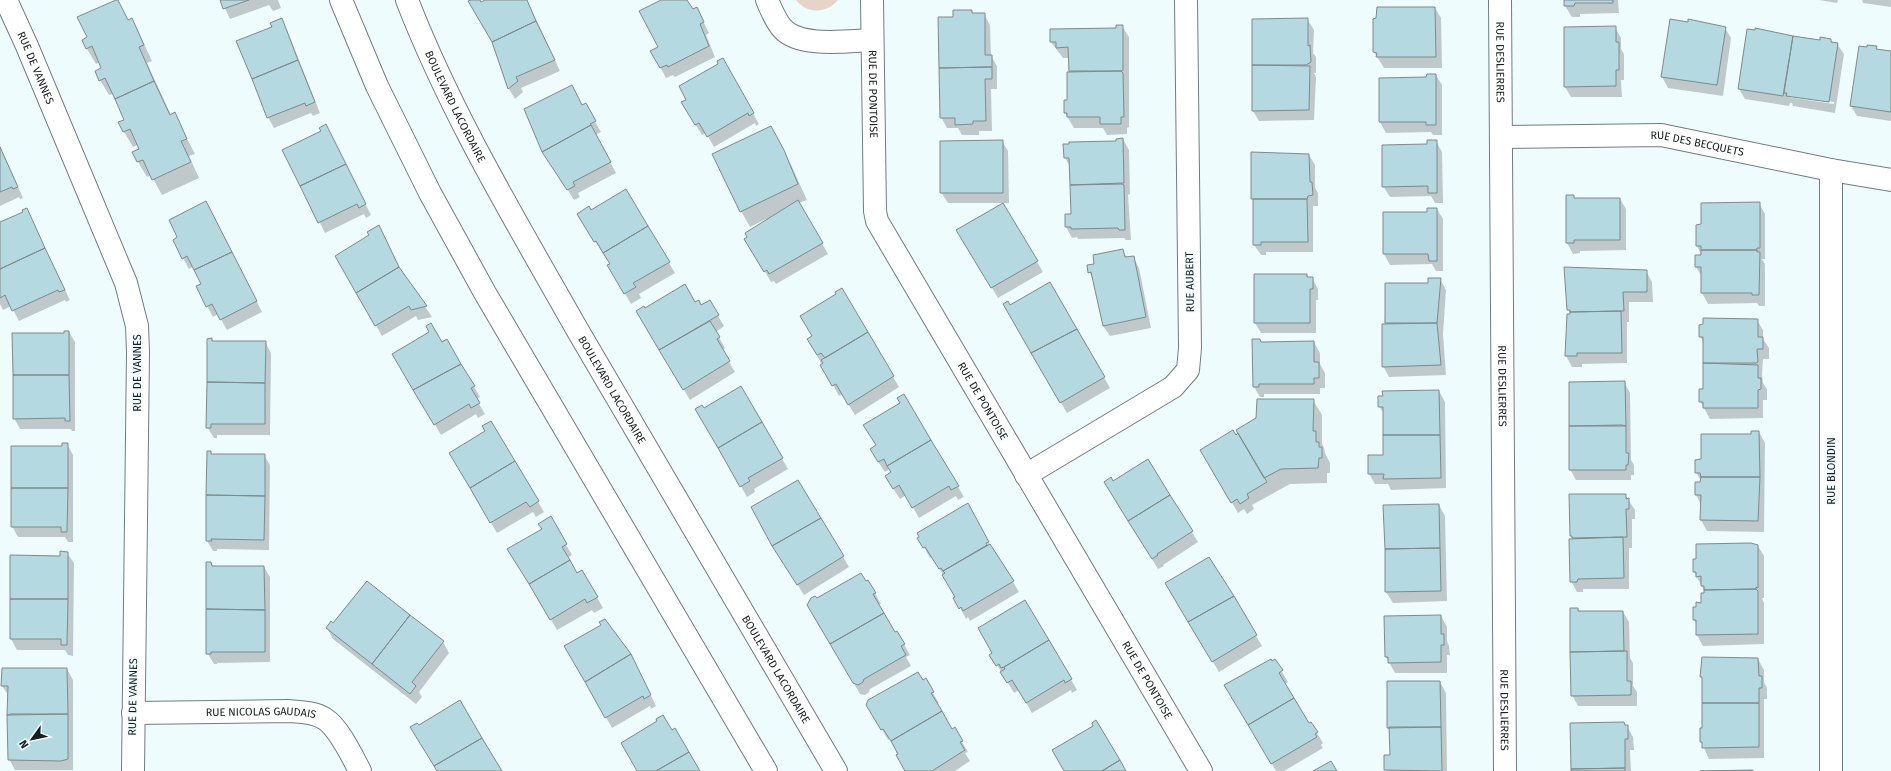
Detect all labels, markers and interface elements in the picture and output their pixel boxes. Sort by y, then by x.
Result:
street label: RUE DESLIERRES [1494,21,1507,103]
street label: RUE DE VANNES [15,29,57,106]
street label: BOULEVARD LACORDAIRE [422,49,489,165]
street label: RUE DE PONTOISE [866,50,880,138]
street label: RUE DES BECQUETS [1650,128,1745,158]
street label: RUE AUBERT [1183,251,1197,313]
street label: BOULEVARD LACORDAIRE [576,333,649,446]
street label: RUE DE VANNES [131,334,144,412]
street label: RUE DESLIERRES [1496,345,1509,427]
street label: RUE DE PONTOISE [955,360,1011,442]
street label: RUE BLONDIN [1825,437,1838,505]
street label: BOULEVARD LACORDAIRE [739,613,813,726]
street label: RUE DE PONTOISE [1119,639,1175,721]
street label: RUE DE VANNES [126,658,140,736]
street label: RUE DESLIERRES [1498,669,1511,751]
street label: RUE NICOLAS GAUDAIS [206,704,318,721]
north arrow [12,719,52,759]
text: N [17,738,31,751]

